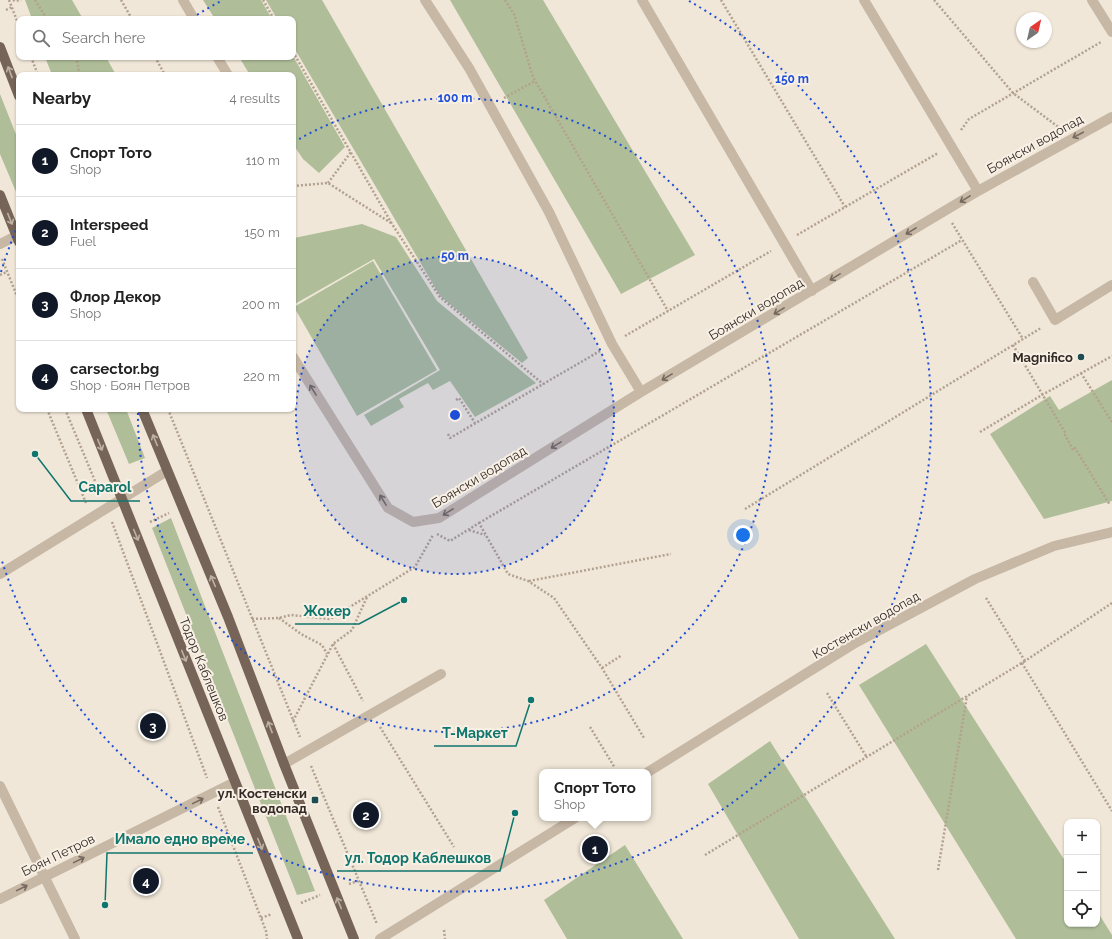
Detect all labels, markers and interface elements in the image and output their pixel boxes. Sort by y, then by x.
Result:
north arrow [1016,12,1052,48]
search box [16,16,296,60]
icon: search [30,27,52,49]
text: Search here [62,29,145,47]
one-way arrow [5,66,13,78]
text: 150 m [775,72,809,86]
text: Nearby [32,88,91,108]
text: 4 results [229,91,280,106]
text: 100 m [438,91,472,105]
street label: Боянски водопад [984,111,1086,177]
one-way arrow [1072,132,1084,139]
text: Спорт Тото [70,144,152,162]
text: 1 [42,153,48,168]
text: 110 m [246,153,280,168]
text: Shop [70,162,101,177]
one-way arrow [959,196,971,204]
one-way arrow [6,212,14,224]
text: Interspeed [70,216,148,234]
text: 2 [41,225,49,240]
text: 150 m [244,225,280,240]
one-way arrow [905,228,917,236]
text: Fuel [70,234,96,249]
text: 50 m [441,249,469,263]
one-way arrow [829,274,841,282]
street label: Боянски водопад [706,275,806,343]
text: Флор Декор [70,288,161,306]
text: 3 [41,297,49,312]
text: 200 m [242,297,280,312]
text: Shop [70,306,101,321]
one-way arrow [773,307,785,315]
place label: Magnifico [1012,350,1073,365]
marker: Magnifico [1076,352,1086,362]
text: carsector.bg [70,360,159,378]
text: 4 [41,369,49,384]
text: 220 m [243,369,280,384]
one-way arrow [662,373,673,381]
text: Shop · Боян Петров [70,378,190,393]
one-way arrow [309,384,317,396]
centre of rings [448,408,462,422]
one-way arrow [150,434,158,446]
one-way arrow [97,439,105,451]
one-way arrow [551,441,562,449]
street label: Боянски водопад [429,443,529,511]
callout: Caparol [71,475,140,501]
text: Caparol [79,479,132,495]
one-way arrow [378,494,386,506]
one-way arrow [442,509,454,517]
your location [733,525,753,545]
one-way arrow [133,528,140,540]
one-way arrow [209,575,216,587]
street label: Костенски водопад [810,588,923,662]
callout: Жокер [295,598,359,624]
text: Жокер [303,603,351,619]
street label: Тодор Каблешков [176,615,232,723]
one-way arrow [181,649,189,661]
pin: 3 [140,711,166,741]
callout: Т-Маркет [434,720,516,746]
one-way arrow [266,721,273,734]
text: Т-Маркет [442,725,508,741]
popup [539,769,651,821]
text: Спорт Тото [554,779,636,797]
place label: ул. Костенски водопад [218,786,307,816]
marker: ул. Костенски водопад [310,795,320,805]
one-way arrow [191,797,203,804]
text: Shop [554,797,585,812]
pin: 2 [353,800,379,830]
map controls [1064,819,1100,927]
button: + [1064,819,1100,855]
callout: Имало едно време [107,827,253,853]
street label: Боян Петров [19,831,97,879]
text: Имало едно време [115,831,246,847]
pin: 1 [582,834,608,864]
one-way arrow [257,837,265,849]
callout: ул. Тодор Каблешков [337,845,500,871]
text: ул. Тодор Каблешков [345,850,491,866]
button: − [1064,855,1100,891]
one-way arrow [72,856,84,863]
pin: 4 [133,866,159,896]
one-way arrow [16,884,28,891]
button: locate [1064,891,1100,927]
one-way arrow [335,897,343,909]

